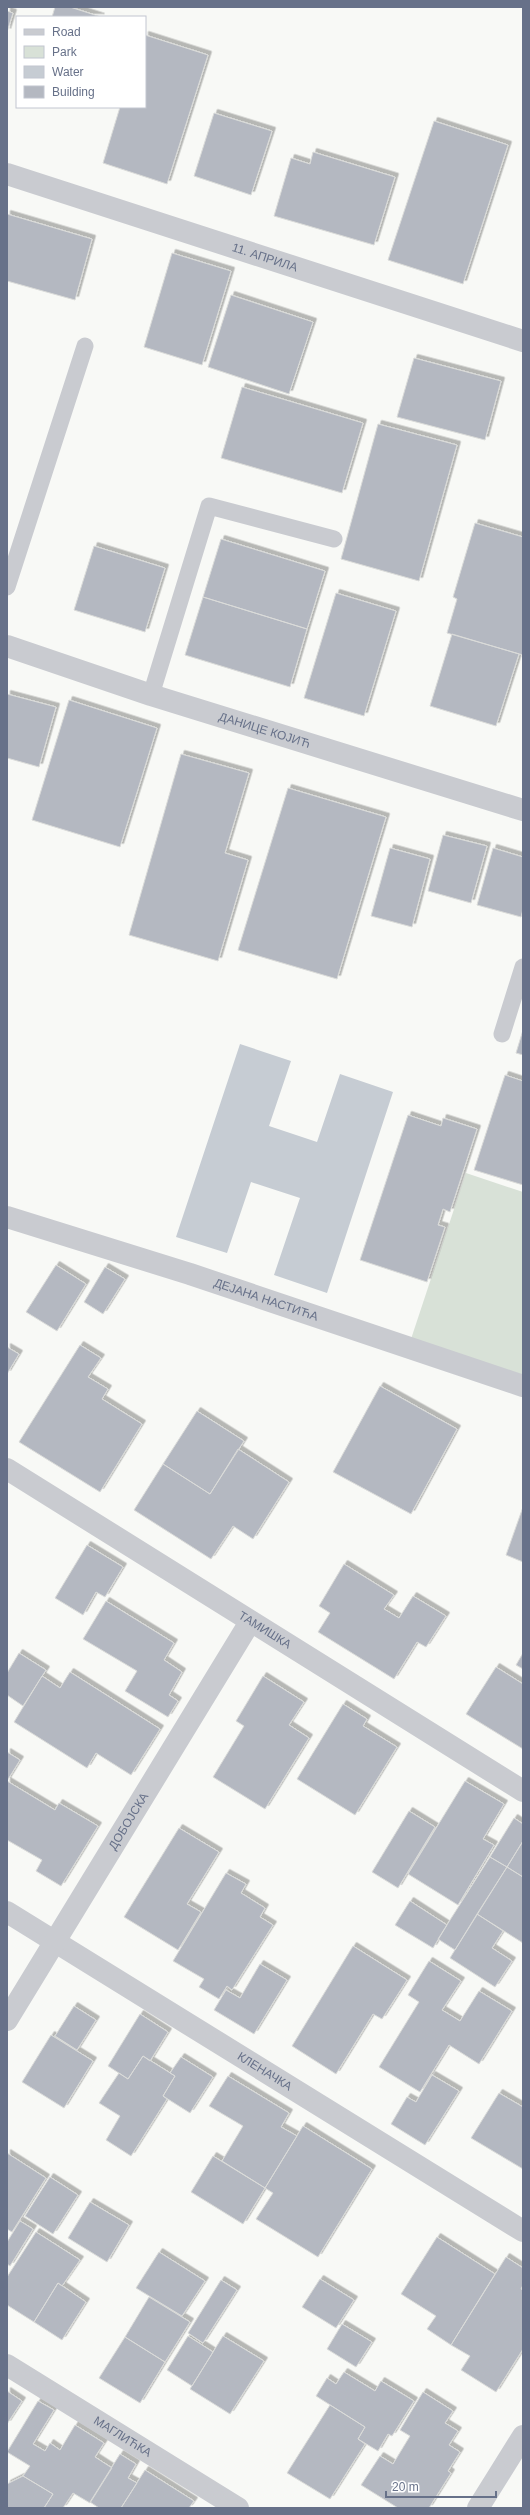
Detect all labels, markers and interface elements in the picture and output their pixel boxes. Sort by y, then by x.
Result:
legend [16,16,146,108]
text: Road [52,25,81,39]
text: Park [52,45,78,59]
text: Water [52,65,84,79]
text: Building [52,85,95,99]
street label: 11. АПРИЛА [230,240,299,275]
street label: ДАНИЦЕ КОЈИЋ [217,709,312,751]
street label: ДЕЈАНА НАСТИЋА [212,1276,320,1324]
street label: ТАМИШКА [236,1608,294,1652]
street label: ДОБОЈСКА [106,1790,151,1852]
street label: КЛЕНАЧКА [235,2049,295,2093]
street label: МАГЛИЋКА [91,2413,154,2460]
scale bar [386,2473,496,2499]
text: 20 m [392,2480,419,2494]

